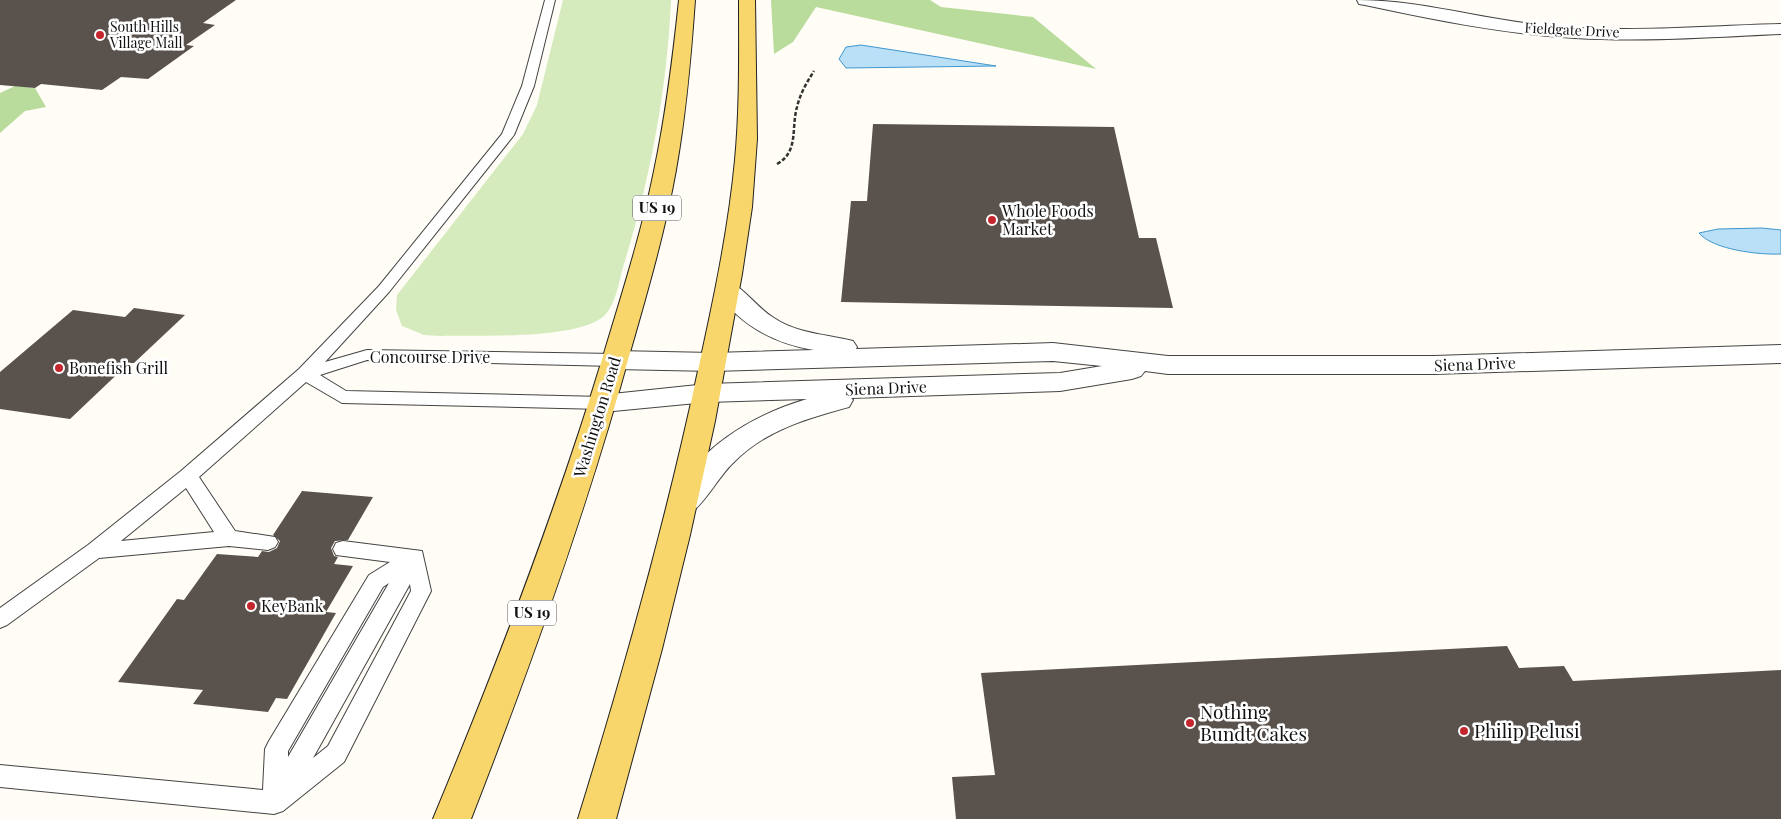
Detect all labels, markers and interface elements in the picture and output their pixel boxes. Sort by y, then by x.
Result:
place label: South Hills Village Mall [109,17,182,52]
street label: Fieldgate Drive [1524,18,1620,41]
marker: South Hills Village Mall [94,29,106,41]
road number: US 19 [633,196,681,220]
place label: Whole Foods Market [1001,200,1094,239]
marker: Whole Foods Market [986,214,998,226]
street label: Concourse Drive [370,346,490,367]
street label: Siena Drive [1434,352,1516,375]
street label: Washington Road [568,354,625,481]
place label: Bonefish Grill [69,357,168,378]
marker: Bonefish Grill [53,362,65,374]
street label: Siena Drive [845,376,927,399]
place label: KeyBank [261,595,324,616]
marker: KeyBank [245,600,257,612]
road number: US 19 [508,600,556,626]
place label: Nothing Bundt Cakes [1200,698,1307,746]
marker: Nothing Bundt Cakes [1184,717,1196,729]
place label: Philip Pelusi [1474,717,1580,743]
marker: Philip Pelusi [1458,725,1470,737]

